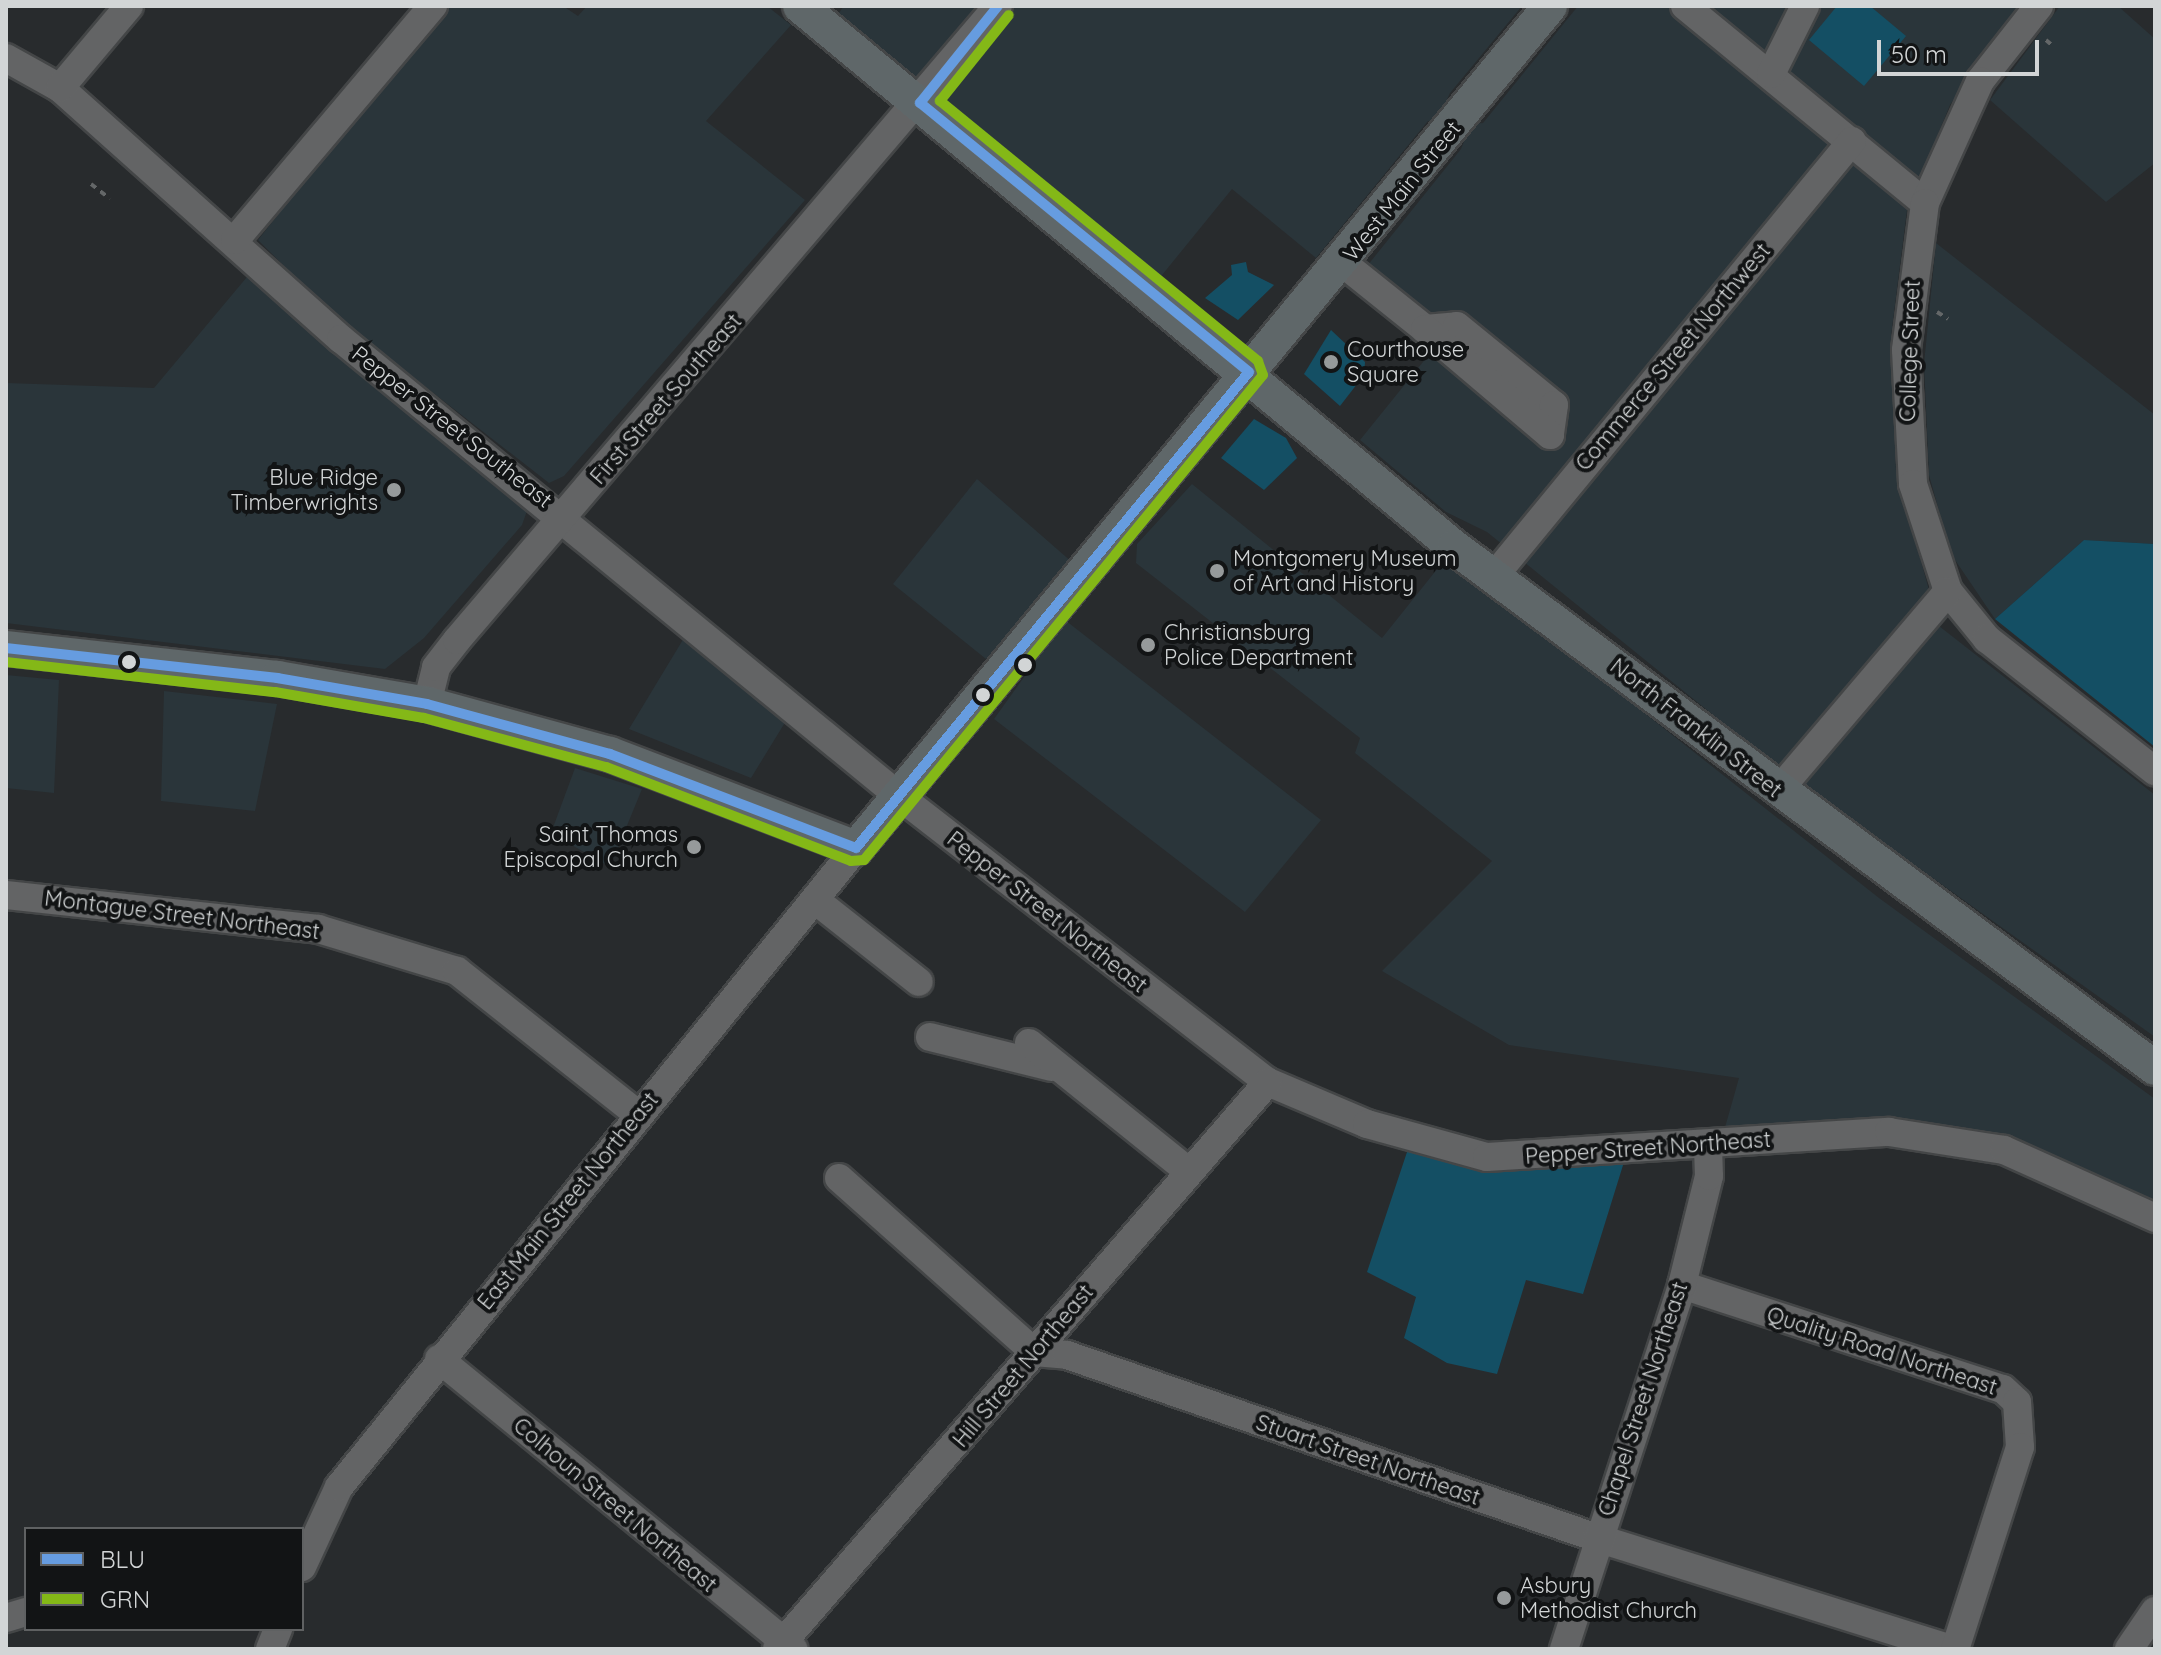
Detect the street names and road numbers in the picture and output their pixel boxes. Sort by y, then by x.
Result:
street label: West Main Street [1338,116,1466,266]
street label: Commerce Street Northwest [1570,238,1776,476]
street label: College Street [1894,280,1926,422]
street label: First Street Southeast [585,308,747,490]
street label: Pepper Street Southeast [347,341,557,513]
street label: North Franklin Street [1605,653,1787,803]
street label: Pepper Street Northeast [942,826,1152,998]
street label: Montague Street Northeast [43,885,321,945]
street label: East Main Street Northeast [472,1087,664,1315]
street label: Pepper Street Northeast [1524,1126,1772,1170]
street label: Hill Street Northeast [947,1279,1099,1453]
street label: Chapel Street Northeast [1593,1279,1693,1519]
street label: Quality Road Northeast [1764,1301,2000,1401]
street label: Stuart Street Northeast [1253,1409,1483,1511]
street label: Colhoun Street Northeast [508,1412,722,1598]

